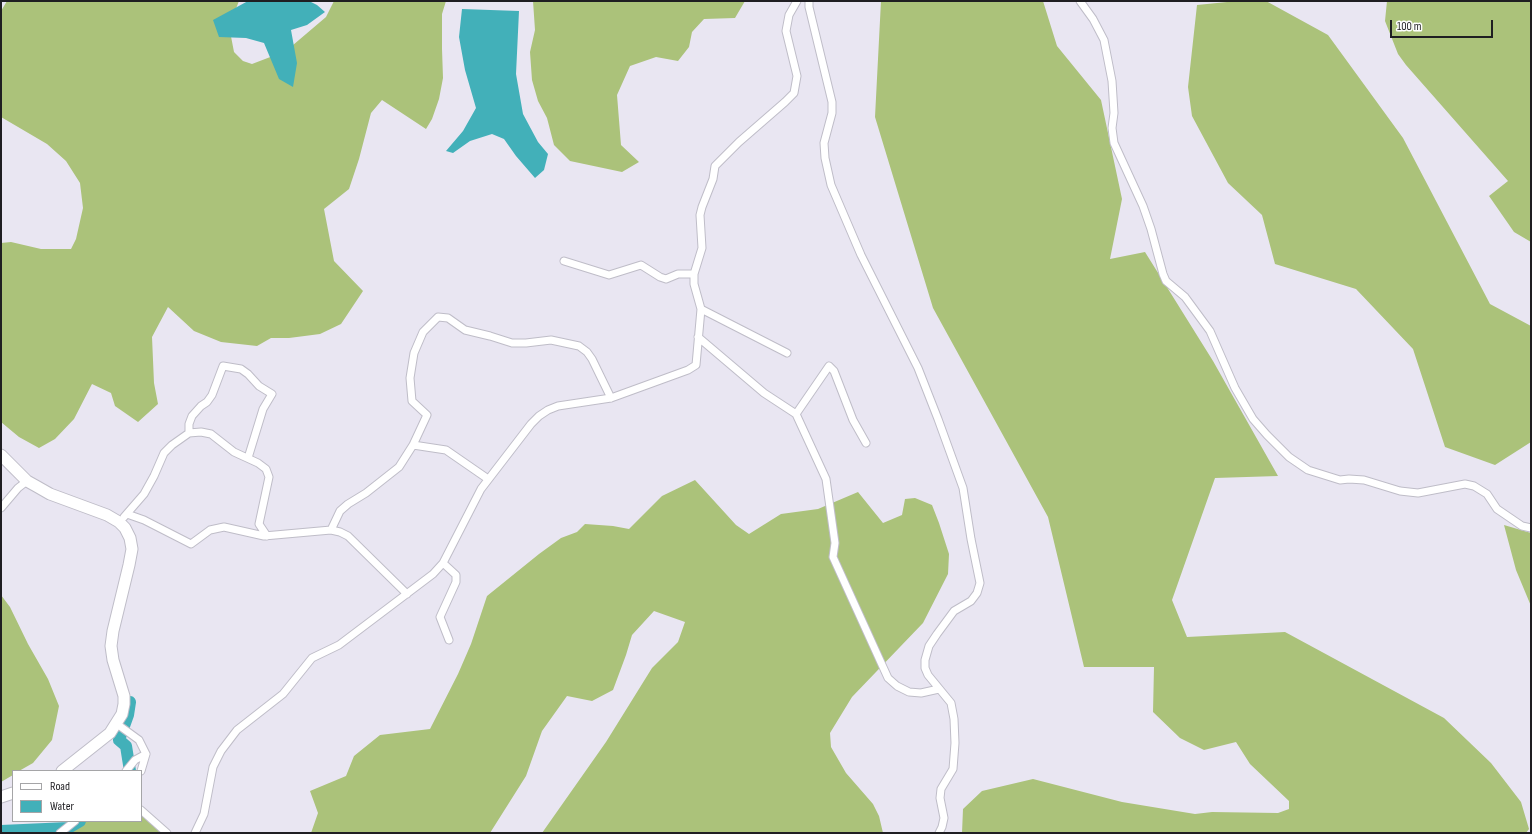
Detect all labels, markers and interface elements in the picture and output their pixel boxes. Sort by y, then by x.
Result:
scale bar [1392,12,1495,38]
text: 100 m [1397,19,1422,34]
legend [12,770,142,822]
text: Road [50,779,70,794]
text: Water [50,799,74,814]

